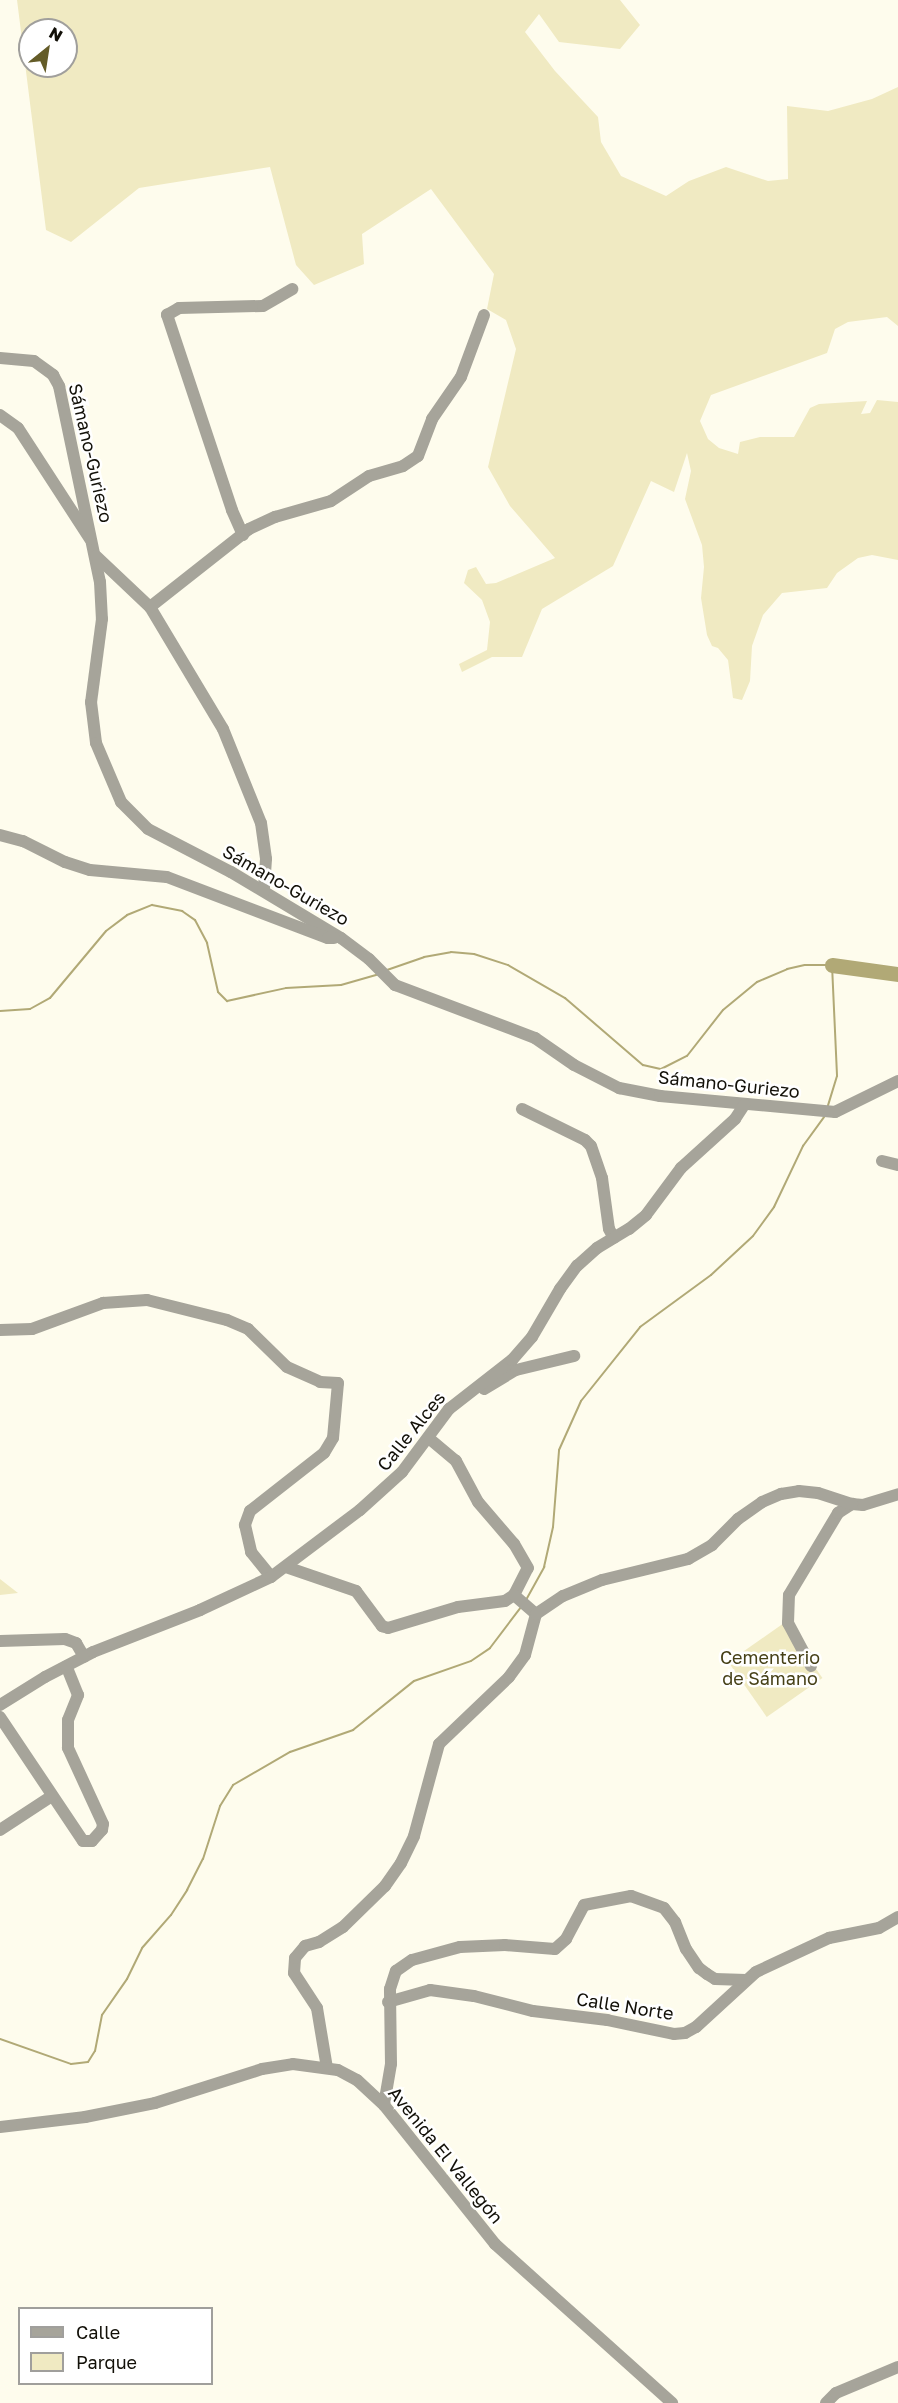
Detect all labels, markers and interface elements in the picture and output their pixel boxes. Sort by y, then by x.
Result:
north arrow [18,18,78,78]
text: N [46,22,66,46]
street label: Sámano-Guriezo [64,381,118,525]
street label: Sámano-Guriezo [219,840,353,930]
street label: Sámano-Guriezo [657,1066,801,1102]
street label: Calle Alces [372,1387,450,1475]
park label: Cementerio de Sámano [720,1647,820,1690]
street label: Calle Norte [575,1988,675,2024]
street label: Avenida El Vallegón [384,2082,508,2228]
legend [18,2307,213,2385]
text: Calle [76,2321,120,2343]
text: Parque [76,2351,137,2373]

